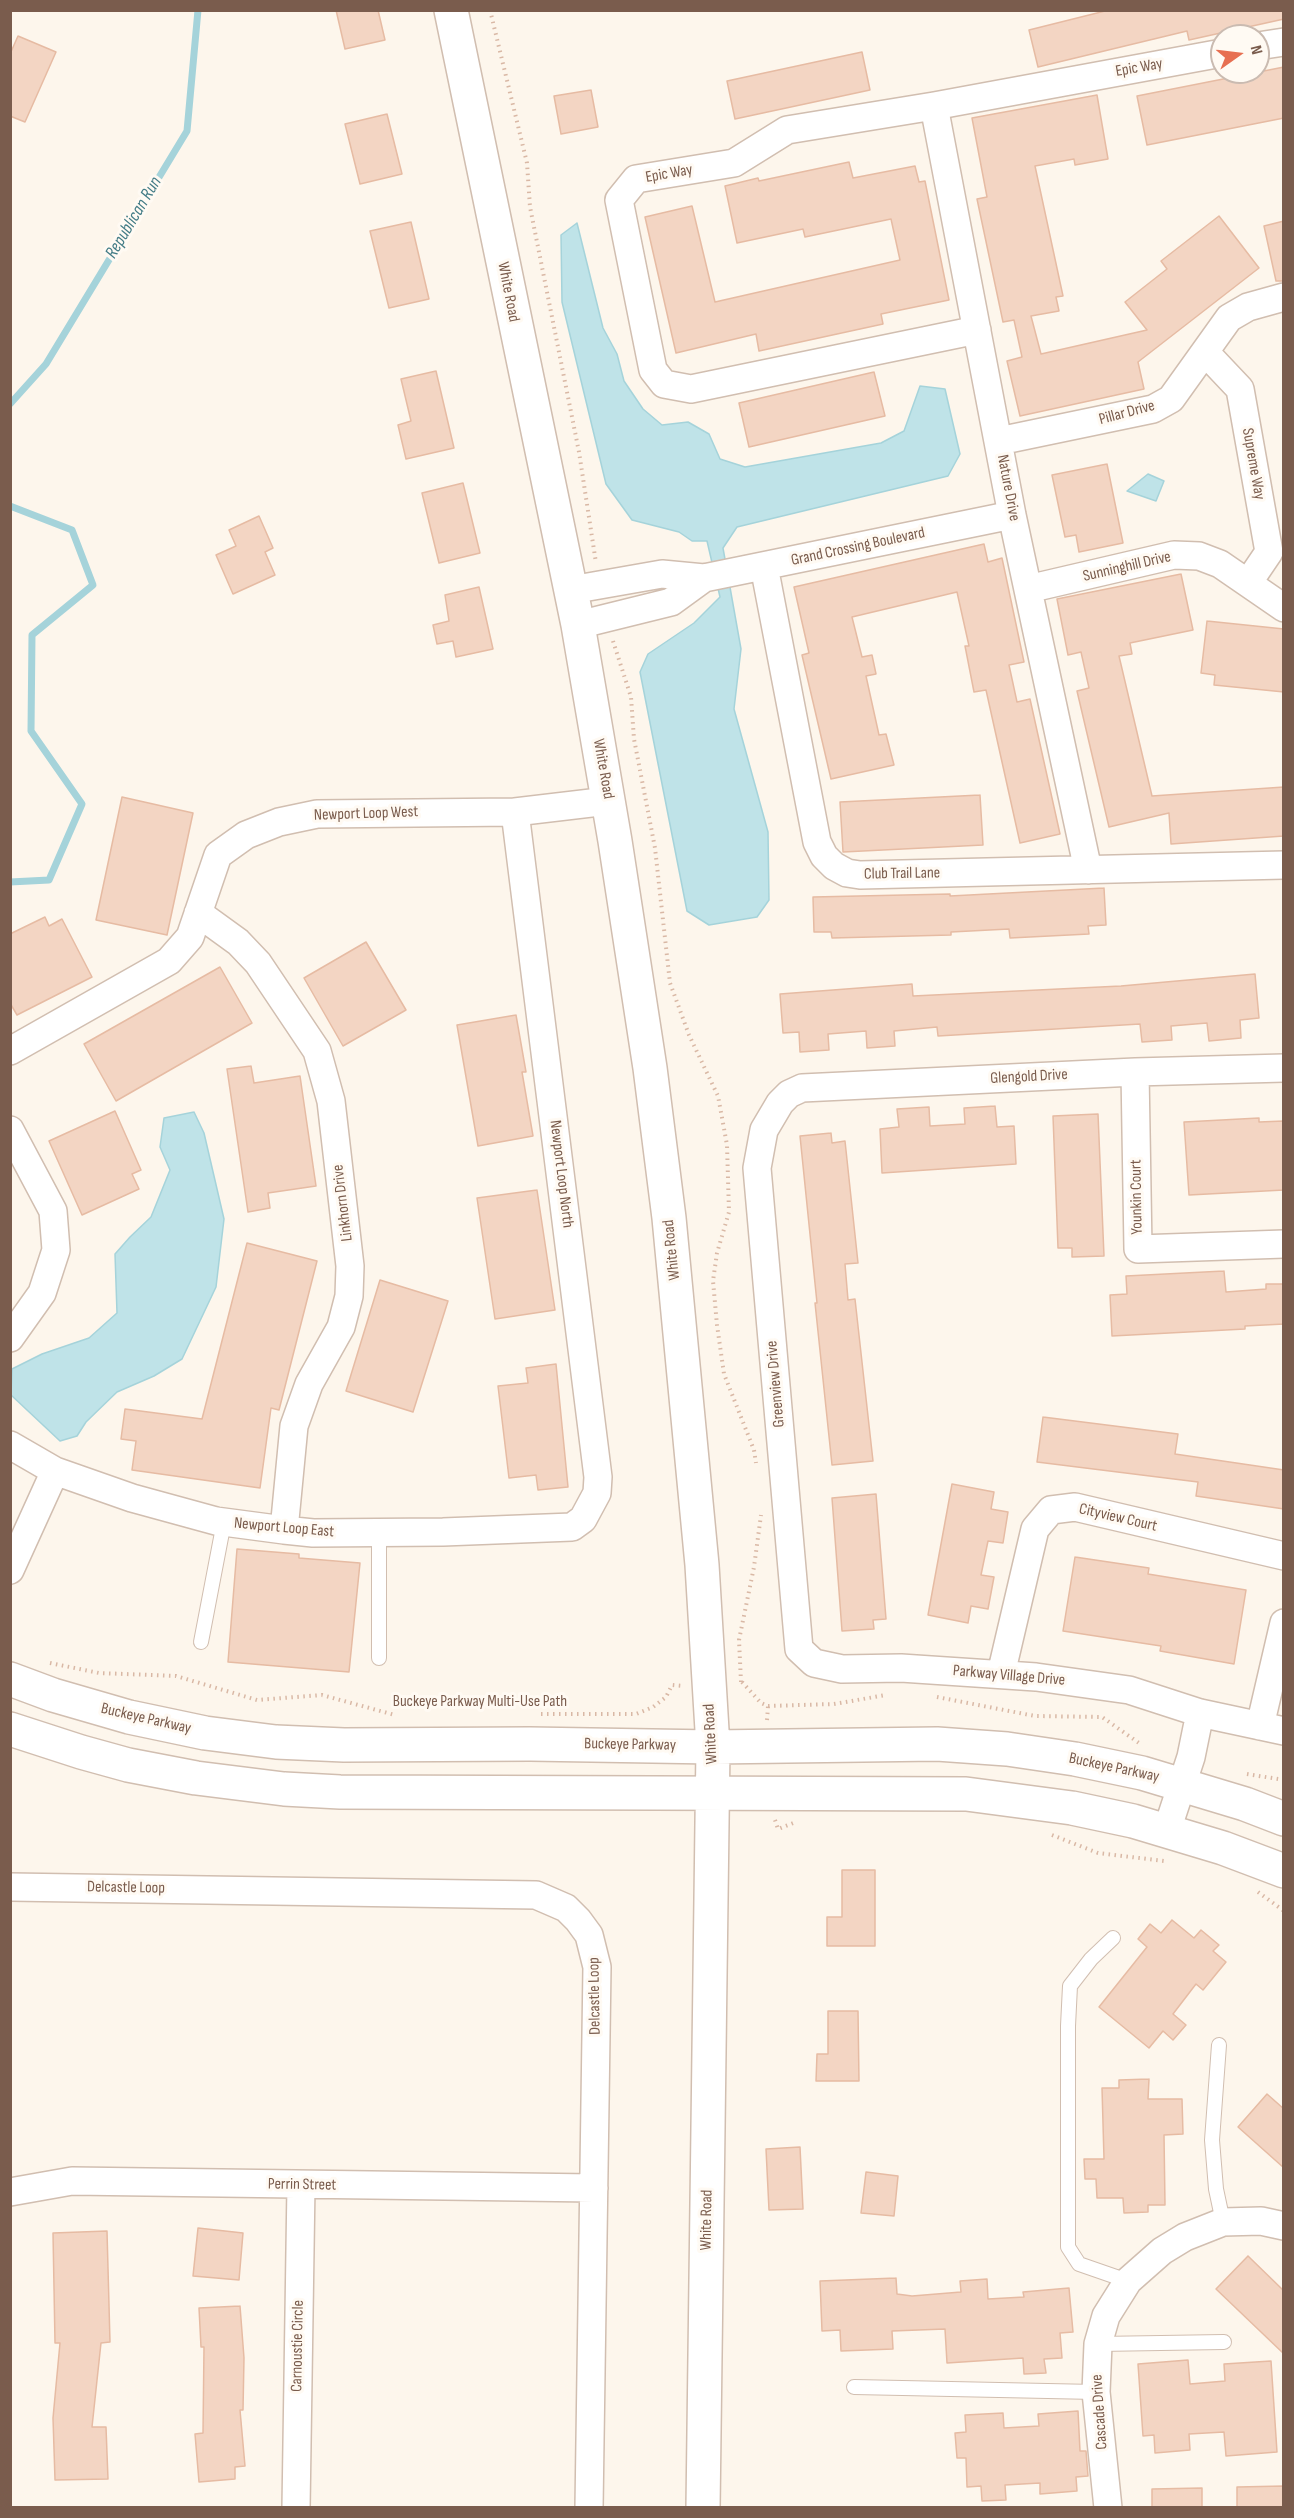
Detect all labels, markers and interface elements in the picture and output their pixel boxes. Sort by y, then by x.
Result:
north arrow [1210,24,1270,84]
text: N [1246,44,1266,56]
street label: Epic Way [1114,54,1164,82]
street label: Epic Way [644,160,694,188]
water label: Republican Run [101,173,167,263]
street label: White Road [493,260,523,324]
street label: Pillar Drive [1097,396,1157,430]
street label: Supreme Way [1237,427,1269,501]
street label: Nature Drive [992,453,1024,523]
street label: Grand Crossing Boulevard [789,523,927,571]
street label: Sunninghill Drive [1081,548,1173,586]
street label: White Road [588,737,618,801]
street label: Newport Loop West [314,803,418,825]
street label: Club Trail Lane [864,864,940,884]
street label: Glengold Drive [990,1065,1068,1089]
street label: Newport Loop North [545,1119,577,1229]
street label: Younkin Court [1127,1159,1147,1235]
street label: Linkhorn Drive [329,1163,357,1243]
street label: White Road [659,1219,685,1281]
street label: Greenview Drive [763,1340,789,1428]
street label: Cityview Court [1077,1500,1159,1536]
street label: Newport Loop East [233,1514,335,1542]
street label: Parkway Village Drive [952,1662,1066,1690]
street label: Buckeye Parkway Multi-Use Path [393,1692,567,1712]
street label: Buckeye Parkway [99,1699,193,1739]
street label: White Road [700,1703,722,1765]
street label: Buckeye Parkway [584,1735,676,1755]
street label: Buckeye Parkway [1067,1749,1161,1787]
street label: Delcastle Loop [87,1878,165,1898]
street label: Delcastle Loop [585,1957,605,2035]
street label: Perrin Street [268,2175,336,2195]
street label: White Road [697,2190,717,2250]
street label: Carnoustie Circle [288,2300,308,2392]
street label: Cascade Drive [1088,2374,1112,2450]

